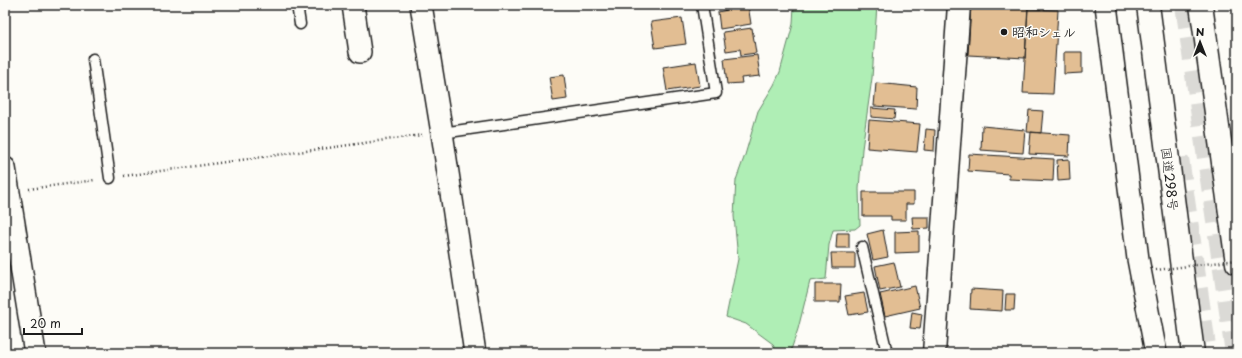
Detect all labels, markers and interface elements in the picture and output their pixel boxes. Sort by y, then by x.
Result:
place label: 昭和シェル [1012,22,1076,41]
north arrow [1180,22,1220,62]
text: N [1196,23,1205,40]
marker: 昭和シェル [999,27,1009,37]
street label: 国道298号 [1157,146,1184,212]
scale bar [24,310,82,336]
text: 20 m [30,314,61,332]

